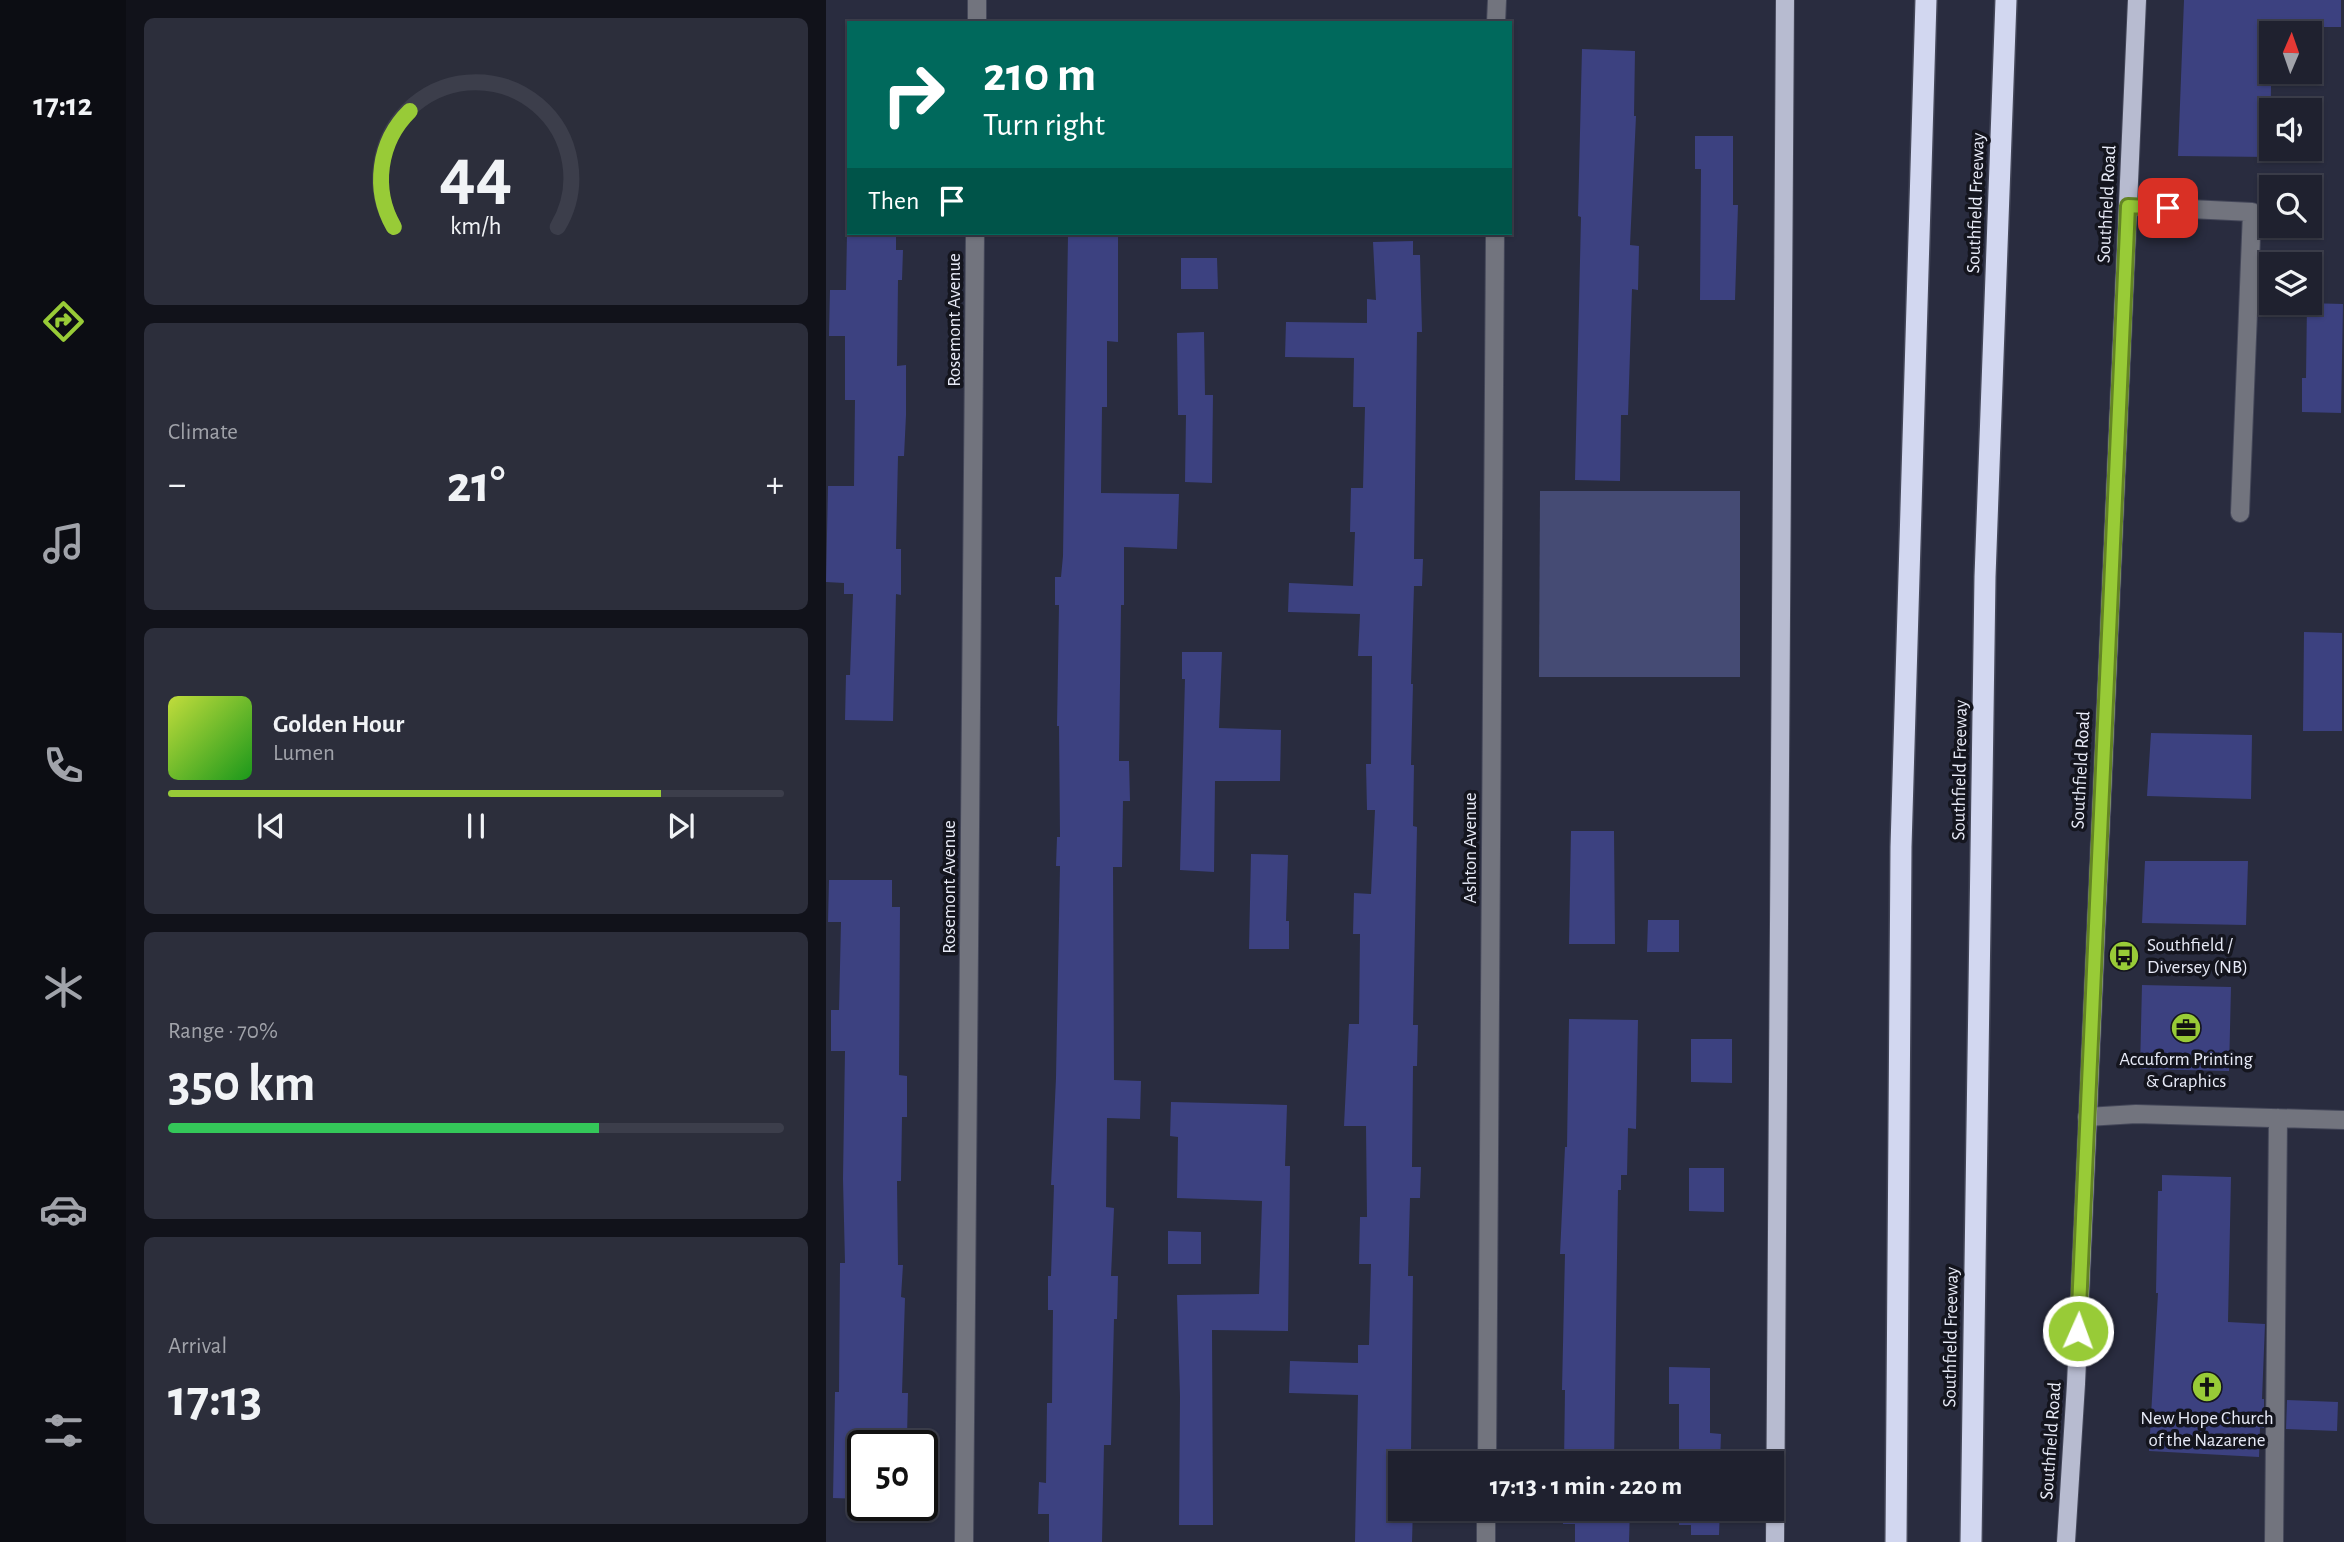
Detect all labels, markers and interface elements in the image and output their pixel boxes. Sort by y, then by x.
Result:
north arrow [2259,21,2322,84]
map controls [2259,21,2322,315]
icon: right [868,49,959,140]
text: 210 m [983,51,1096,100]
text: 17:12 [33,89,93,121]
button: sound [2259,98,2322,161]
text: Turn right [983,109,1105,141]
street label: Southfield Freeway [1964,132,1988,274]
text: 44 [439,140,513,213]
street label: Southfield Road [2094,144,2120,263]
button: search [2259,175,2322,238]
pin [2138,178,2198,238]
icon: arrive [933,182,971,220]
text: Then [868,188,919,214]
icon: arrive [2149,189,2187,227]
text: km/h [450,214,502,239]
button: layers [2259,252,2322,315]
street label: Rosemont Avenue [945,253,964,387]
icon: directions [39,297,88,346]
text: Climate [168,421,238,444]
text: 21° [447,459,505,511]
text: − [168,466,186,504]
text: + [766,466,784,504]
icon: music [39,519,88,568]
street label: Southfield Freeway [1949,700,1971,840]
street label: Southfield Road [2068,710,2094,829]
text: Golden Hour [273,711,404,737]
icon: phone [39,741,88,790]
text: Lumen [273,742,335,765]
street label: Ashton Avenue [1461,792,1480,904]
icon: previous [252,807,290,845]
icon: pause [457,807,495,845]
icon: next [662,807,700,845]
street label: Rosemont Avenue [940,820,959,954]
place label: Southfield / Diversey (NB) [2147,936,2248,977]
bus stop icon: Southfield / Diversey (NB) [2107,939,2141,973]
icon: climate [39,963,88,1012]
office icon: Accuform Printing & Graphics [2169,1011,2203,1045]
text: Range · 70% [168,1020,278,1043]
place label: Accuform Printing & Graphics [2119,1050,2254,1091]
text: 350 km [168,1058,316,1110]
icon: car [39,1185,88,1234]
street label: Southfield Freeway [1940,1267,1962,1407]
position arrow [2041,1294,2115,1368]
text: Arrival [168,1335,227,1358]
church icon: New Hope Church of the Nazarene [2190,1370,2224,1404]
text: 17:13 [168,1373,262,1425]
street label: Southfield Road [2037,1381,2065,1501]
icon: filters [39,1406,88,1455]
place label: New Hope Church of the Nazarene [2140,1409,2274,1450]
speed limit sign: 50 [847,1430,938,1521]
text: 17:13 · 1 min · 220 m [1490,1473,1682,1499]

